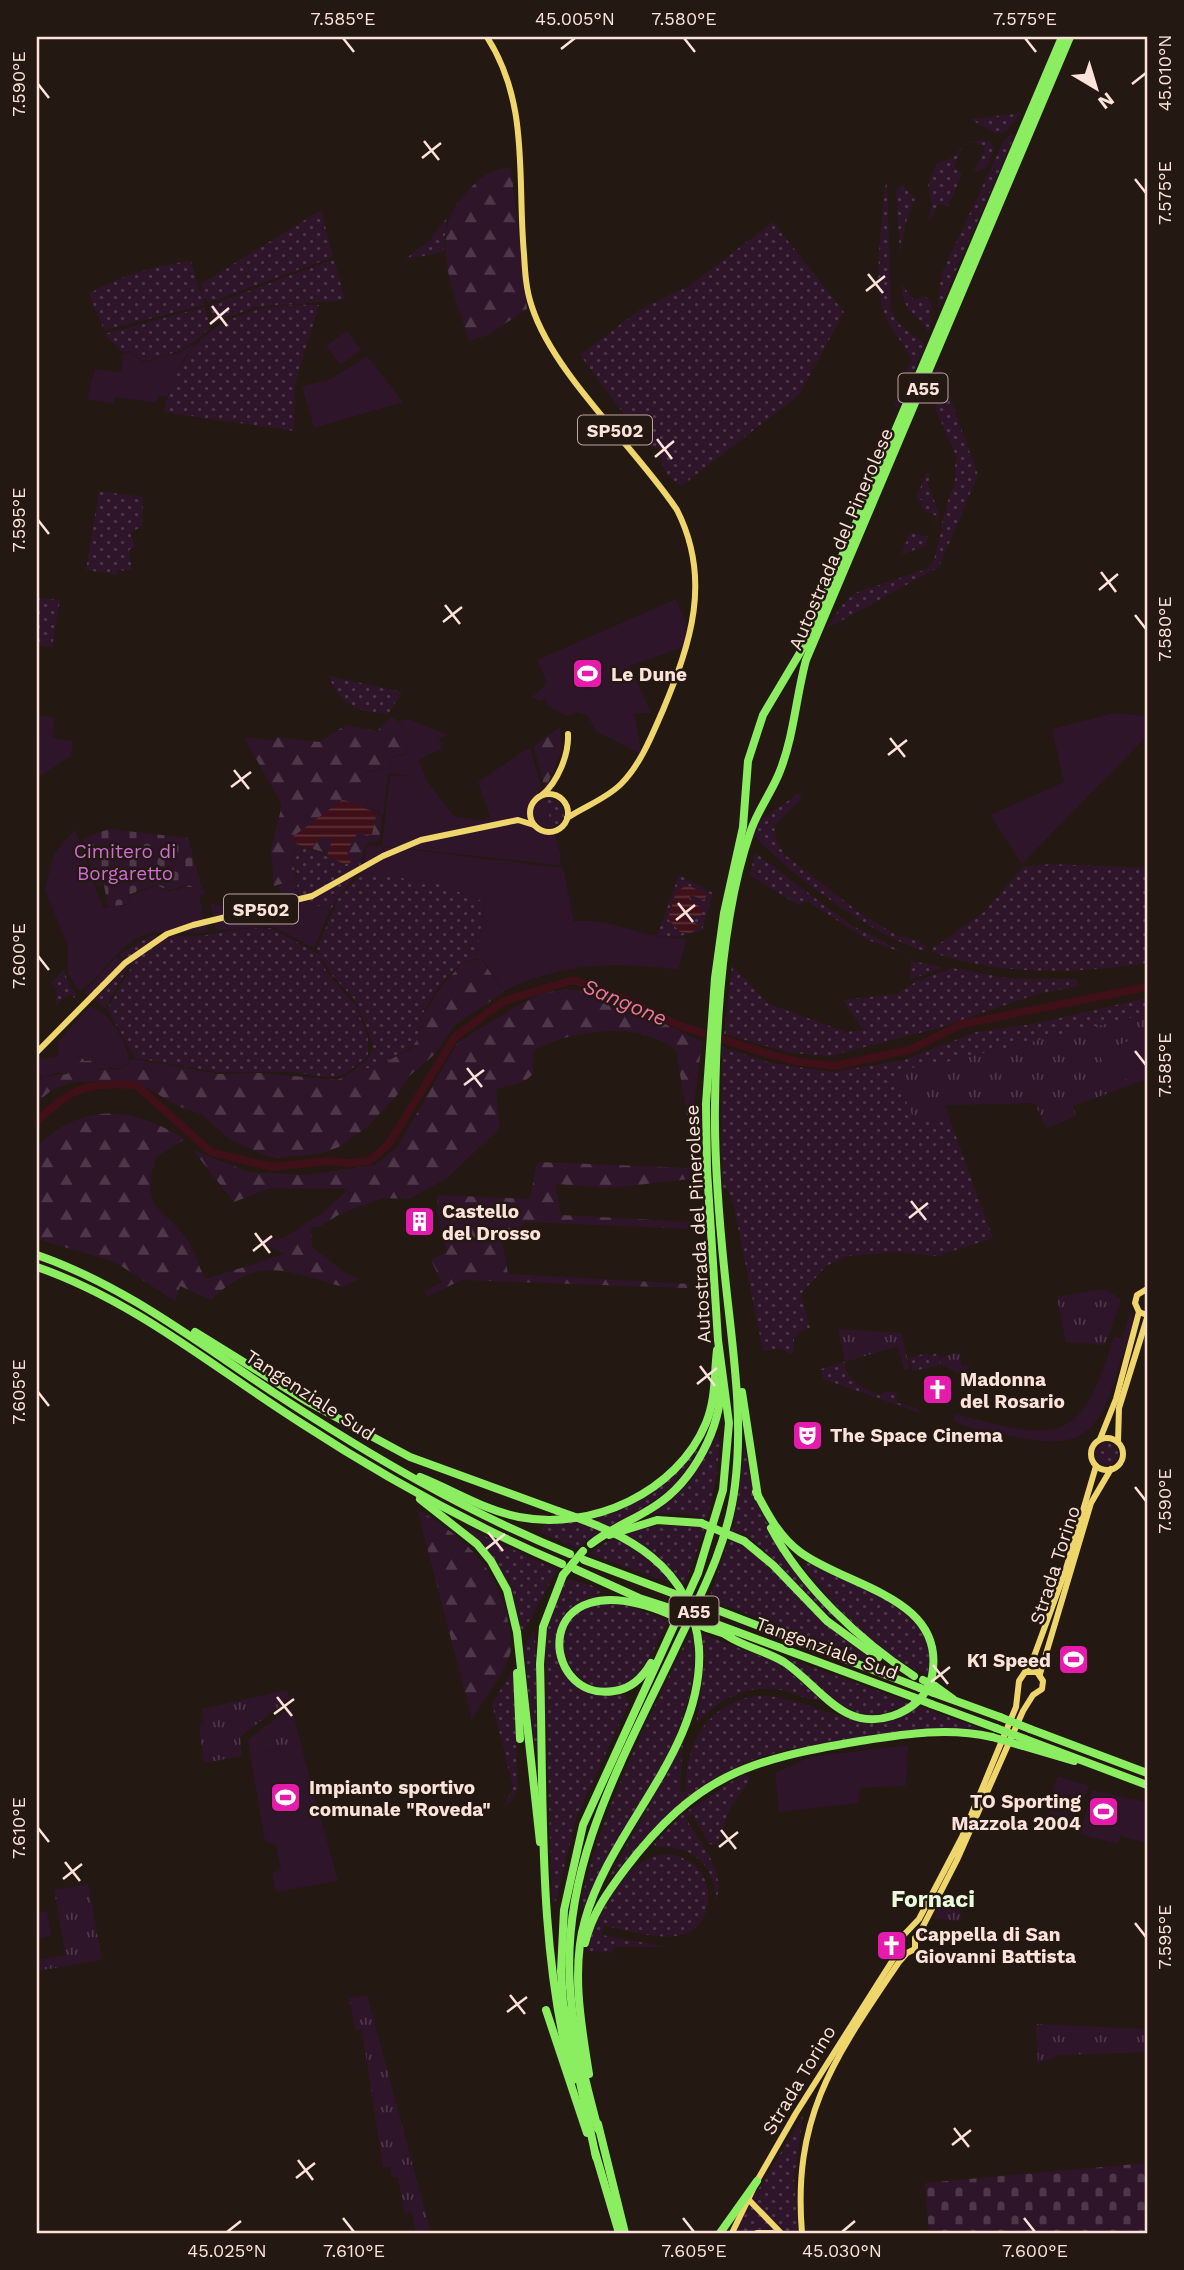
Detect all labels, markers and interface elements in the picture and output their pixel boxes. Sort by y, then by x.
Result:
text: 7.585°E [311,8,375,29]
text: 45.005°N [535,8,615,29]
text: 7.580°E [651,8,717,29]
text: 7.575°E [993,8,1057,29]
text: 45.010°N [1154,35,1175,111]
text: 7.590°E [8,51,29,117]
north arrow [1062,52,1132,122]
text: N [1094,88,1119,114]
text: 7.575°E [1154,161,1175,225]
road number: A55 [898,374,948,402]
road number: SP502 [578,416,652,444]
street label: Autostrada del Pinerolese [784,425,898,653]
text: 7.595°E [8,488,29,552]
text: 7.580°E [1154,596,1175,662]
sports icon: Le Dune [571,657,605,691]
place label: Le Dune [611,663,687,686]
park label: Cimitero di Borgaretto [74,840,176,885]
road number: SP502 [224,894,298,924]
text: 7.600°E [8,923,29,989]
water label: Sangone [579,973,671,1031]
text: 7.585°E [1154,1033,1175,1097]
street label: Autostrada del Pinerolese [680,1104,716,1344]
place label: Castello del Drosso [442,1200,541,1245]
building icon: Castello del Drosso [402,1205,436,1239]
street label: Tangenziale Sud [241,1345,379,1445]
text: 7.605°E [8,1359,29,1425]
place label: Madonna del Rosario [960,1368,1065,1413]
church icon: Madonna del Rosario [920,1373,954,1407]
theatre icon: The Space Cinema [790,1418,824,1452]
place label: The Space Cinema [830,1424,1003,1447]
text: 7.590°E [1154,1468,1175,1534]
street label: Strada Torino [1025,1503,1085,1627]
road number: A55 [670,1596,718,1626]
street label: Tangenziale Sud [753,1612,901,1684]
sports icon: K1 Speed [1057,1643,1091,1677]
place label: K1 Speed [967,1649,1051,1672]
place label: Impianto sportivo comunale "Roveda" [309,1776,491,1821]
sports icon: Impianto sportivo comunale "Roveda" [269,1781,303,1815]
place label: TO Sporting Mazzola 2004 [951,1790,1081,1835]
sports icon: TO Sporting Mazzola 2004 [1087,1795,1121,1829]
text: 7.610°E [8,1797,29,1859]
district label: Fornaci [891,1886,975,1913]
text: 7.595°E [1154,1905,1175,1969]
place label: Cappella di San Giovanni Battista [915,1923,1076,1968]
church icon: Cappella di San Giovanni Battista [875,1928,909,1962]
street label: Strada Torino [757,2021,841,2139]
text: 45.025°N [187,2240,267,2261]
text: 7.610°E [323,2240,385,2261]
text: 7.605°E [661,2240,727,2261]
text: 45.030°N [802,2240,882,2261]
text: 7.600°E [1002,2240,1068,2261]

